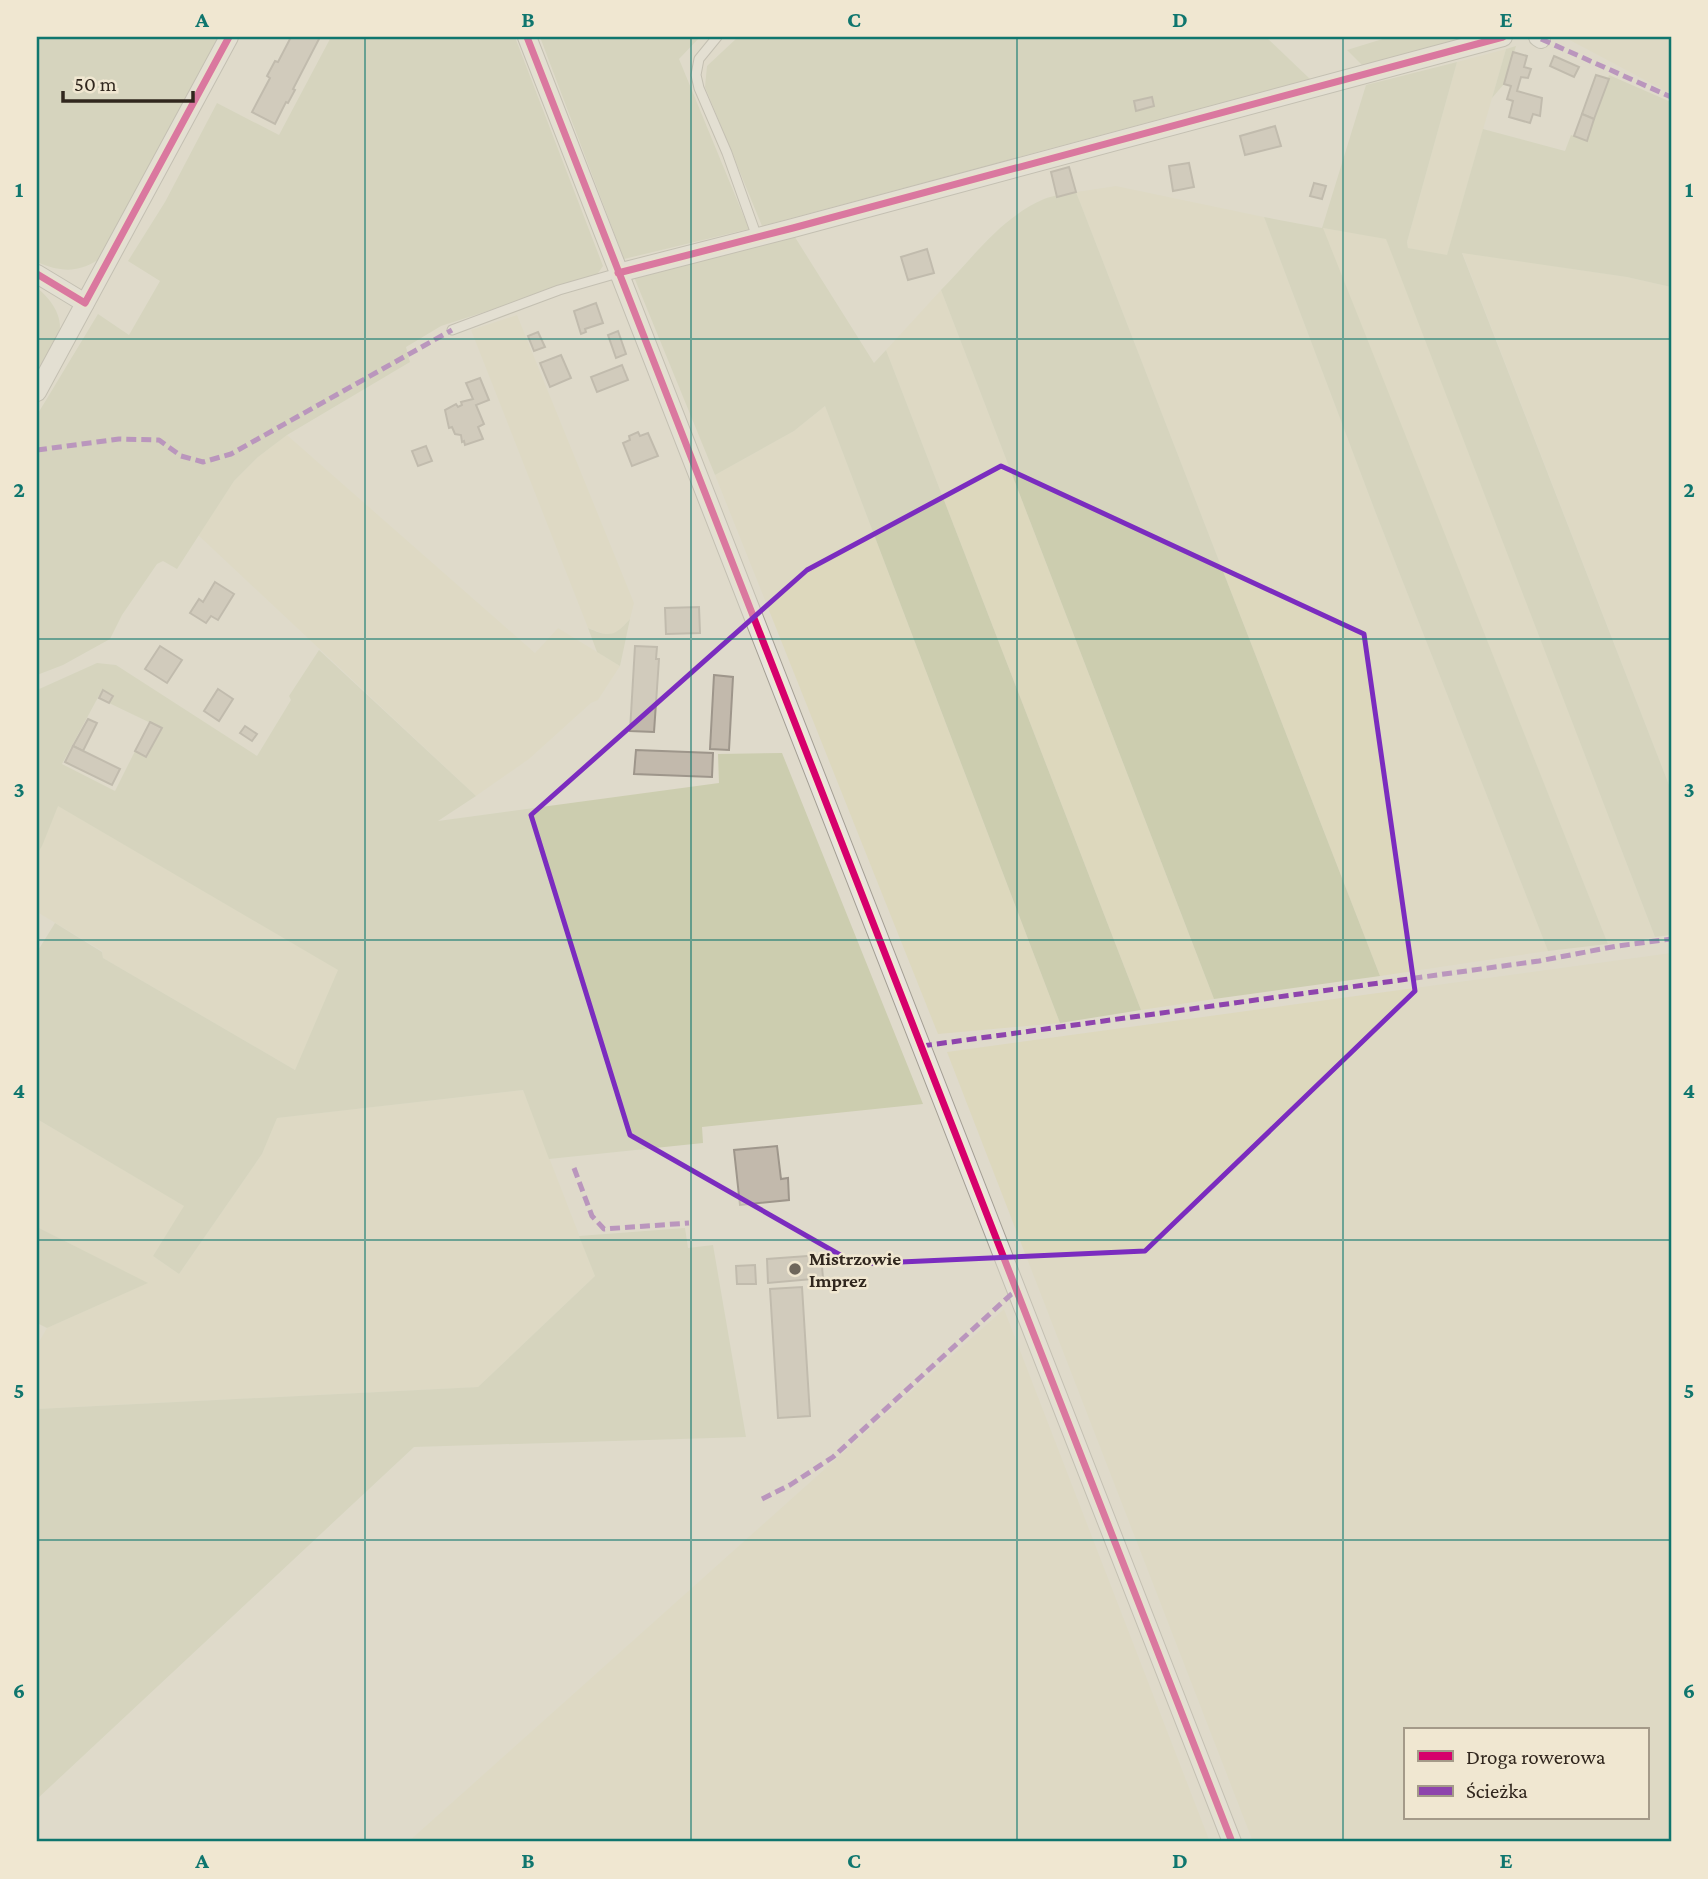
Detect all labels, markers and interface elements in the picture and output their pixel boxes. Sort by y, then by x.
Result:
text: A [194,6,209,32]
text: B [521,6,535,32]
text: C [847,6,861,32]
text: D [1172,6,1188,32]
text: E [1499,6,1513,32]
scale bar [63,60,192,104]
text: 50 m [74,72,117,96]
text: 1 [15,176,24,202]
text: 1 [1685,176,1694,202]
text: 2 [13,476,25,502]
text: 2 [1683,476,1695,502]
text: 3 [13,776,25,802]
text: 3 [1683,776,1695,802]
text: 4 [13,1077,25,1103]
text: 4 [1683,1077,1695,1103]
place label: Mistrzowie Imprez [809,1248,901,1291]
marker: Mistrzowie Imprez [787,1261,803,1277]
text: 5 [13,1377,25,1403]
text: 5 [1683,1377,1695,1403]
text: 6 [13,1677,25,1703]
text: 6 [1683,1677,1695,1703]
legend [1404,1728,1648,1820]
text: Droga rowerowa [1466,1745,1606,1769]
text: Ścieżka [1466,1779,1528,1803]
text: A [194,1847,209,1873]
text: B [521,1847,535,1873]
text: C [847,1847,861,1873]
text: D [1172,1847,1188,1873]
text: E [1499,1847,1513,1873]

